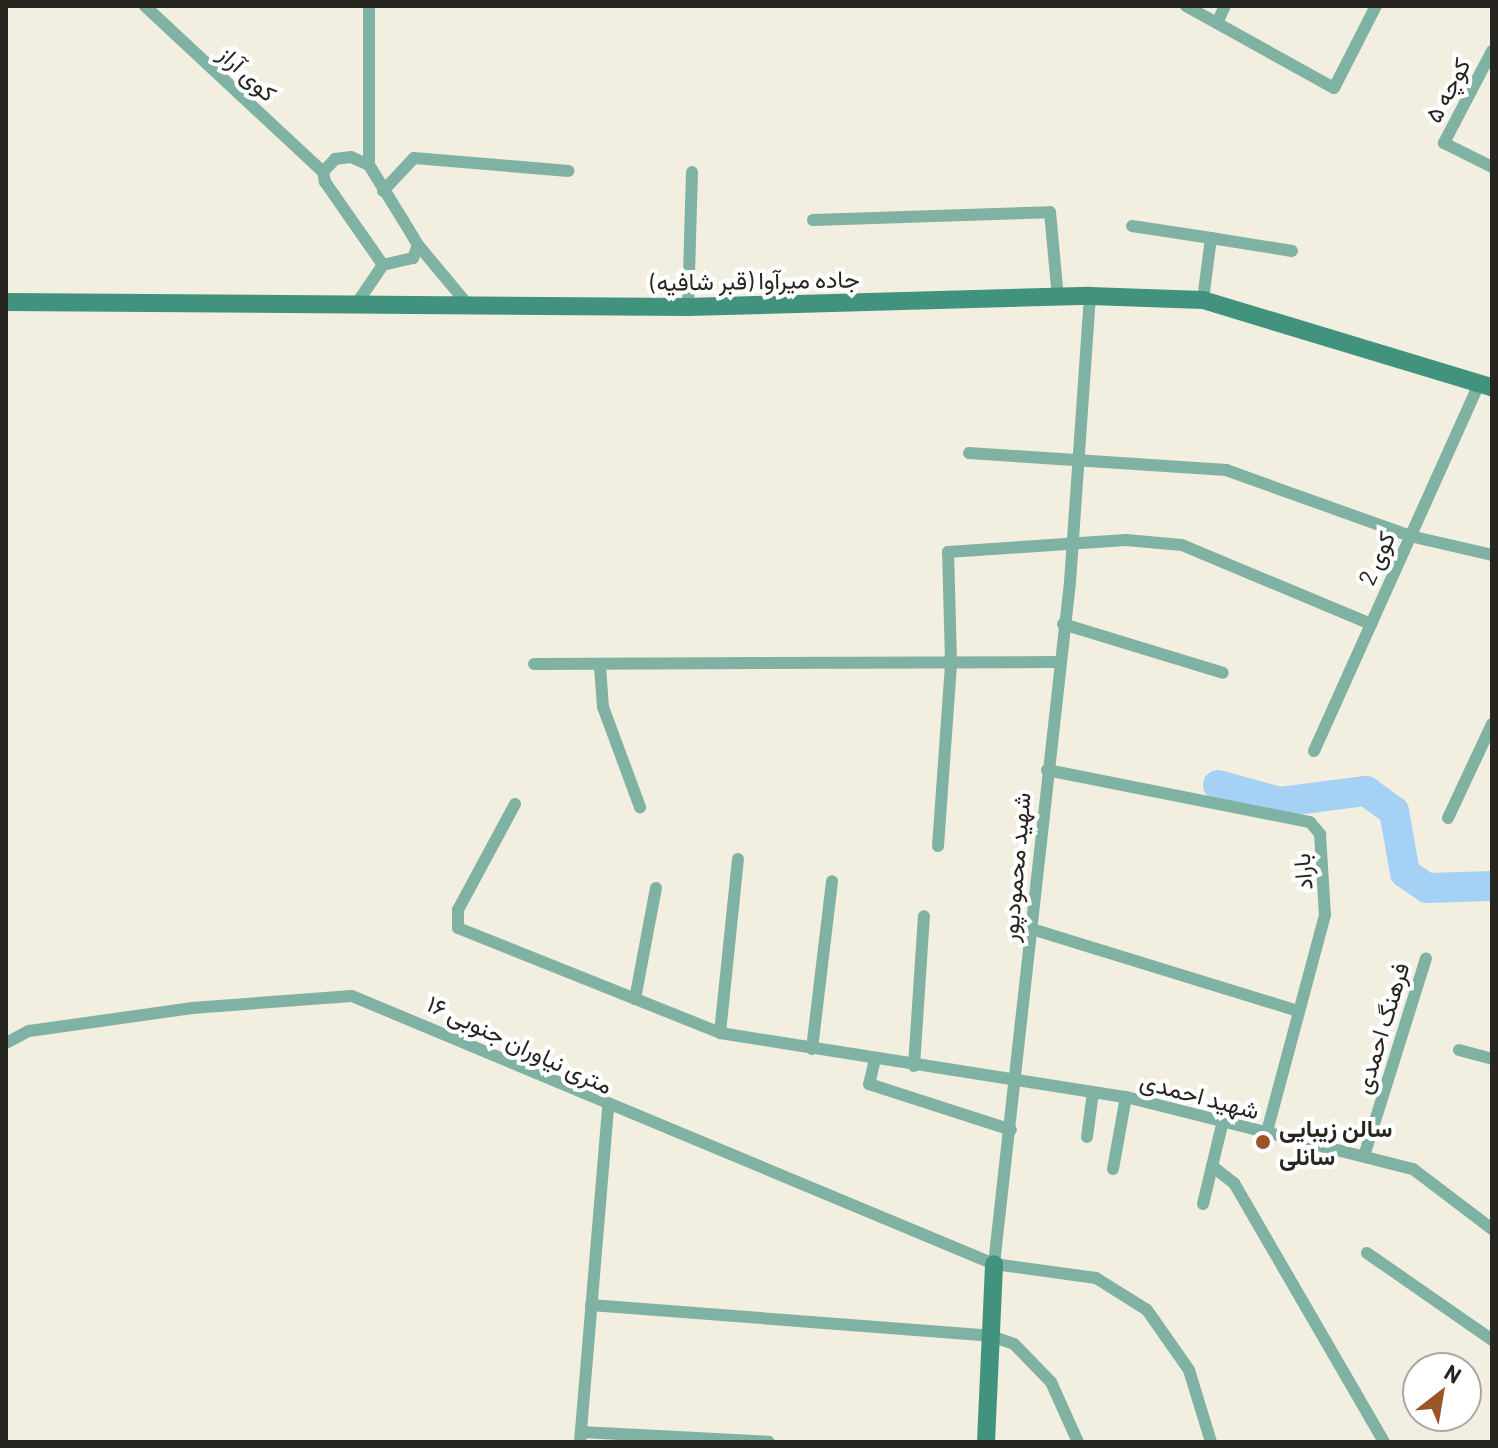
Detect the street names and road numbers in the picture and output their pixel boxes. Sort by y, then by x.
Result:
street label: کوی آراز [213,39,283,107]
street label: کوچه ۵ [1418,53,1476,127]
street label: جاده میرآوا (قبر شافیه) [650,264,860,296]
street label: کوی 2 [1351,527,1401,589]
street label: شهید محمودپور [994,791,1036,943]
street label: باراد [1286,852,1318,892]
street label: فرهنگ احمدی [1347,959,1415,1097]
street label: ۱۶ متری نیاوران جنوبی [423,988,617,1100]
street label: شهید احمدی [1137,1065,1263,1125]

